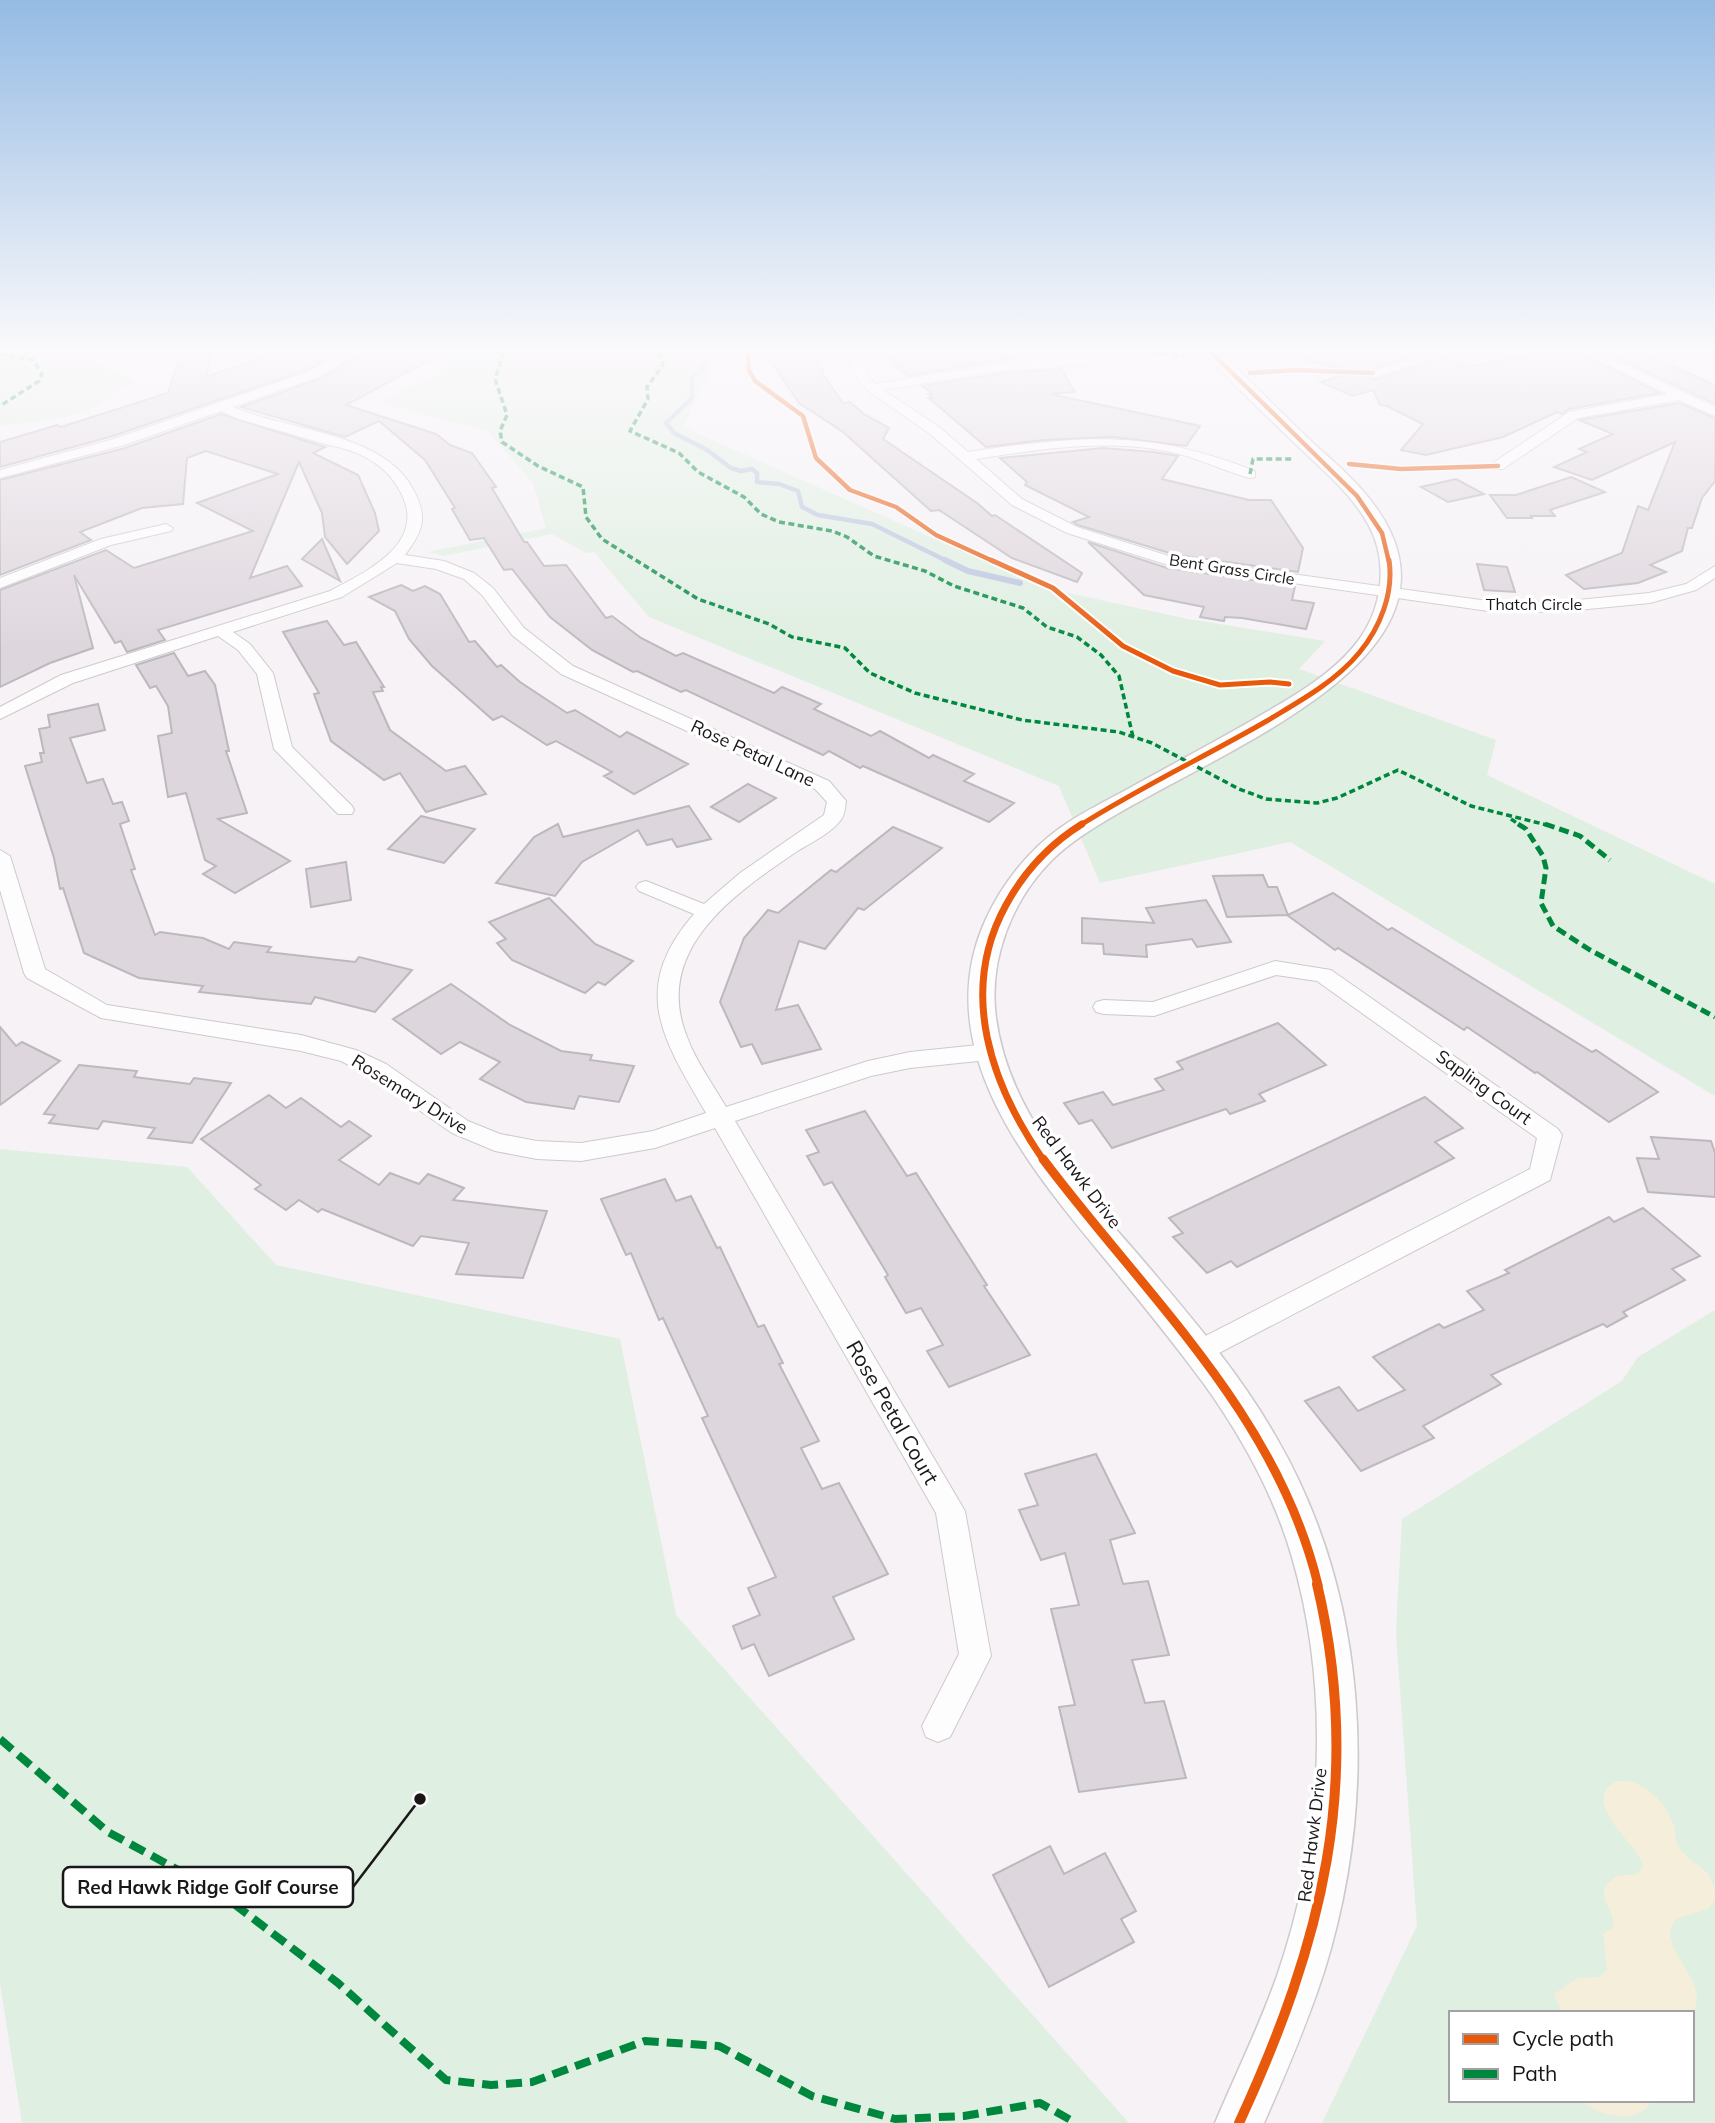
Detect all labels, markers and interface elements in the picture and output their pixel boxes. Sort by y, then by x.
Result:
street label: Bent Grass Circle [1168,549,1296,589]
street label: Thatch Circle [1486,594,1582,614]
street label: Rose Petal Lane [687,714,819,792]
street label: Sapling Court [1431,1044,1537,1130]
street label: Rosemary Drive [348,1049,472,1139]
street label: Red Hawk Drive [1027,1111,1127,1233]
street label: Rose Petal Court [841,1335,945,1489]
street label: Red Hawk Drive [1292,1767,1332,1903]
callout: Red Hawk Ridge Golf Course [63,1867,353,1907]
text: Red Hawk Ridge Golf Course [77,1875,339,1899]
legend [1449,2011,1694,2102]
text: Cycle path [1512,2025,1614,2051]
text: Path [1512,2060,1557,2086]

